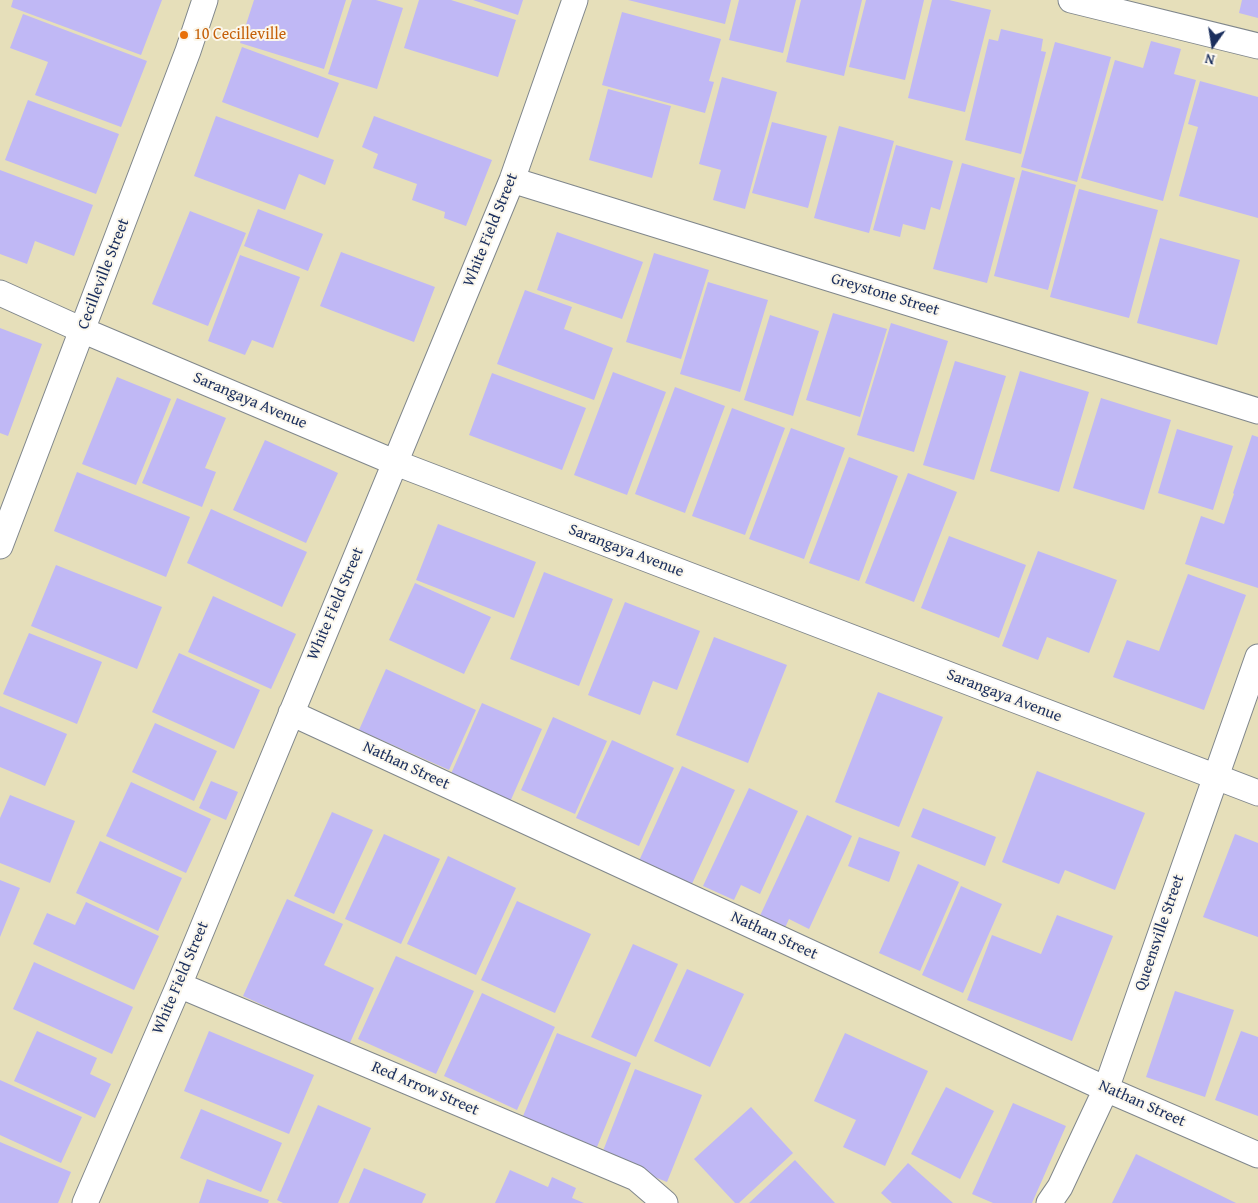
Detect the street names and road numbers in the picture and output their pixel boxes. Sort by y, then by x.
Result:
street label: White Field Street [460,170,522,290]
street label: Cecilleville Street [74,216,134,332]
street label: Greystone Street [829,269,941,321]
street label: Sarangaya Avenue [190,368,310,434]
street label: Sarangaya Avenue [566,520,686,582]
street label: White Field Street [304,545,368,663]
street label: Sarangaya Avenue [944,665,1064,727]
street label: Nathan Street [360,738,452,794]
street label: Queensville Street [1131,872,1189,994]
street label: Nathan Street [728,908,820,964]
street label: White Field Street [149,919,213,1037]
street label: Red Arrow Street [368,1058,482,1120]
street label: Nathan Street [1096,1076,1188,1132]

